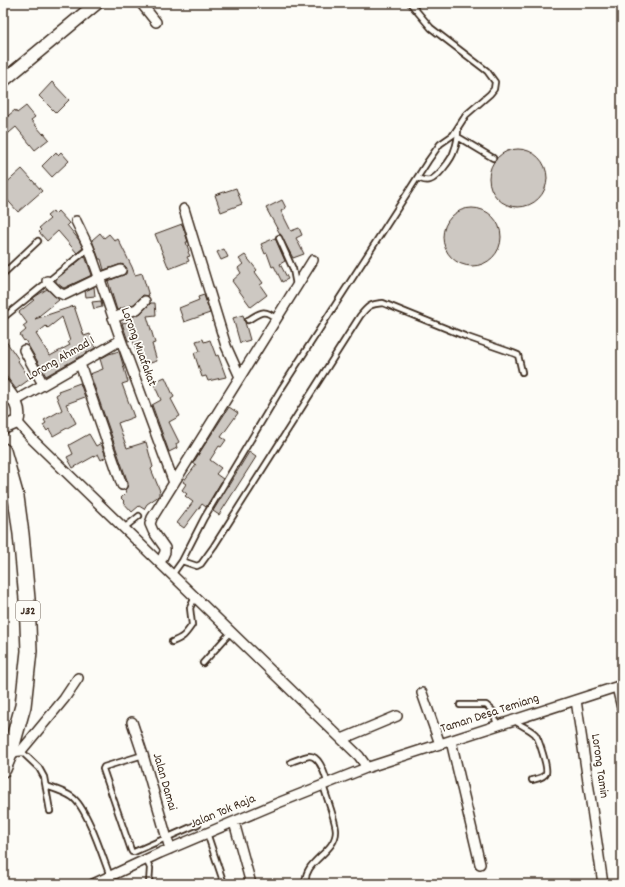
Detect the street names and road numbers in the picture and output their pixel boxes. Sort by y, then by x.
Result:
street label: Lorong Muafakat [115,305,161,389]
street label: Lorong Ahmad 1 [23,332,99,386]
road number: J32 [16,601,40,621]
street label: Taman Desa Temiang [438,689,542,739]
street label: Lorong Tamin [585,732,613,800]
street label: Jalan Damai [147,751,181,814]
street label: Jalan Tok Raja [188,789,259,834]

